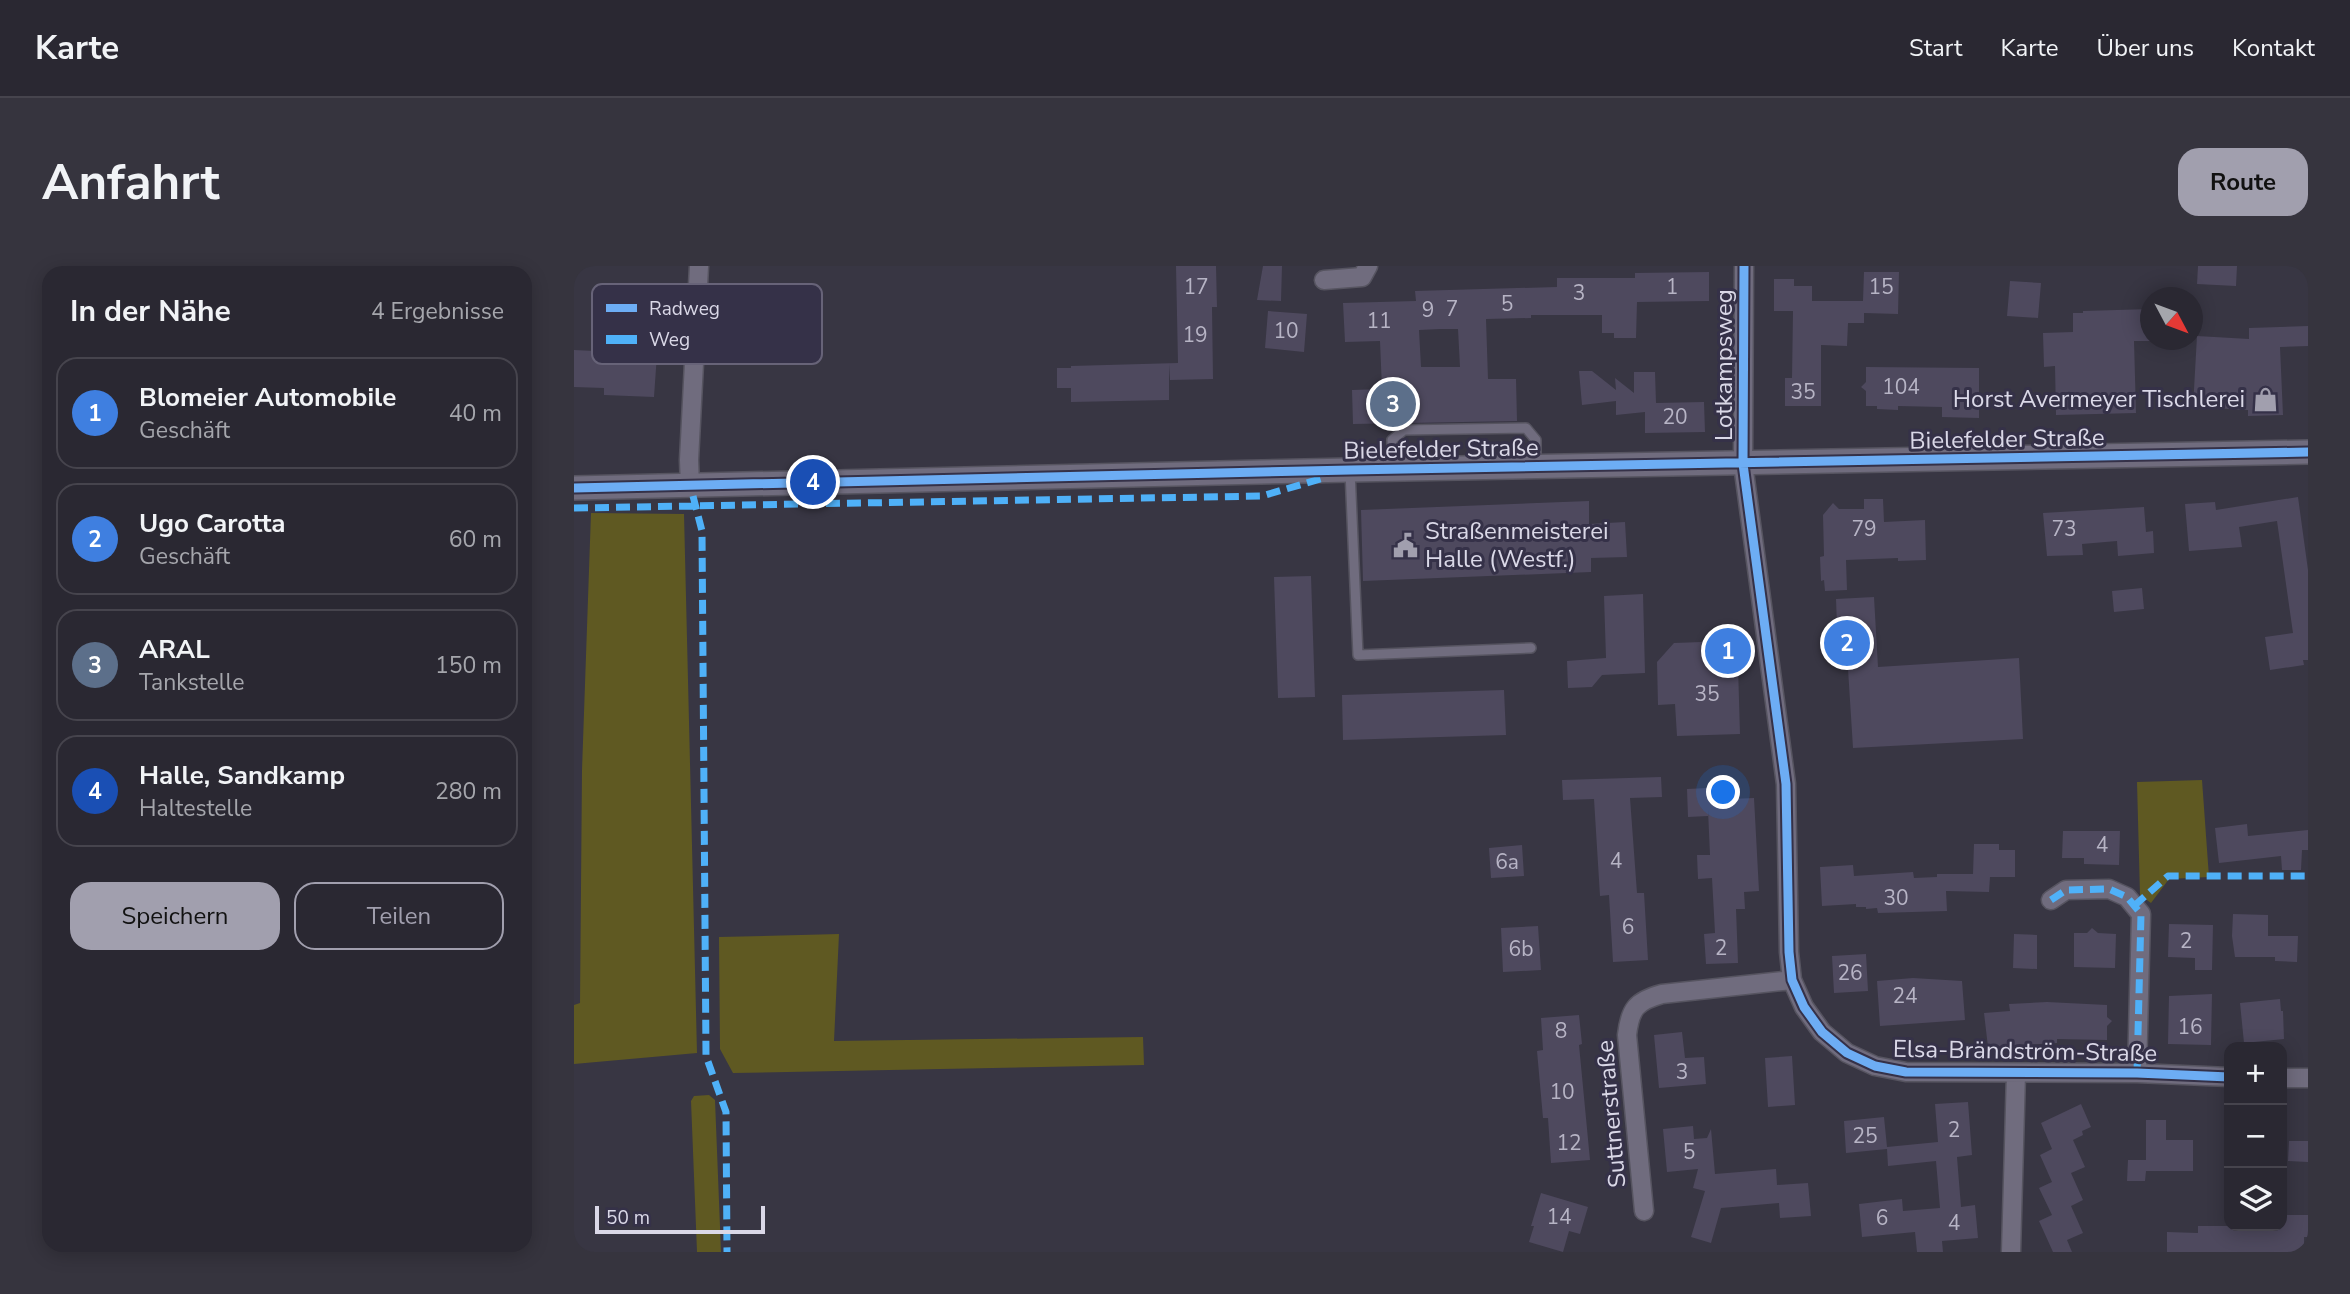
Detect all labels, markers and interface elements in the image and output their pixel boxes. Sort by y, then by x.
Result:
text: Karte [35,26,119,71]
text: Start [1909,32,1962,64]
text: Karte [2000,32,2058,64]
text: Über uns [2096,32,2194,64]
text: Kontakt [2232,32,2315,64]
button: Route [2178,148,2308,216]
text: Anfahrt [42,149,220,216]
house number: 17 [1183,273,1209,301]
house number: 1 [1666,273,1678,301]
house number: 15 [1868,273,1894,301]
house number: 3 [1573,279,1585,307]
legend [592,284,822,364]
north arrow [2140,287,2203,350]
street label: Lotkampsweg [1708,289,1740,441]
house number: 5 [1501,290,1513,318]
text: In der Nähe [70,291,231,332]
house number: 7 [1446,295,1458,323]
text: 4 Ergebnisse [371,296,504,327]
text: Radweg [649,296,720,322]
house number: 9 [1422,296,1434,324]
house number: 11 [1366,307,1392,335]
house number: 10 [1273,317,1299,345]
house number: 19 [1182,321,1208,349]
text: Weg [649,327,690,353]
house number: 104 [1882,373,1920,401]
pin: 3 [1370,378,1416,430]
house number: 35 [1790,378,1816,406]
text: Blomeier Automobile [139,380,396,415]
place label: Horst Avermeyer Tischlerei [1953,383,2245,415]
shop icon: Horst Avermeyer Tischlerei [2251,385,2279,413]
text: 1 [88,398,102,429]
text: 40 m [449,398,502,429]
house number: 20 [1662,403,1688,431]
text: Geschäft [139,415,230,446]
street label: Bielefelder Straße [1909,421,2105,457]
street label: Bielefelder Straße [1343,431,1539,467]
pin: 4 [790,456,836,508]
text: Ugo Carotta [139,506,286,541]
place label: Straßenmeisterei Halle (Westf.) [1425,515,1609,575]
house number: 79 [1851,515,1877,543]
house number: 73 [2051,515,2077,543]
text: 2 [88,524,102,555]
text: 60 m [449,524,502,555]
public building icon: Straßenmeisterei Halle (Westf.) [1391,531,1419,559]
text: Geschäft [139,541,230,572]
pin: 2 [1824,617,1870,669]
pin: 1 [1705,625,1751,677]
text: ARAL [139,632,210,667]
text: 3 [88,650,102,681]
text: 150 m [435,650,502,681]
text: Tankstelle [139,667,245,698]
house number: 35 [1694,680,1720,708]
text: Halle, Sandkamp [139,758,345,793]
your location [1706,775,1740,809]
text: 4 [88,776,102,807]
text: 280 m [435,776,502,807]
text: Haltestelle [139,793,252,824]
house number: 4 [2096,831,2108,859]
house number: 4 [1610,847,1622,875]
house number: 6a [1495,848,1519,876]
button: Speichern [70,882,280,950]
button: Teilen [294,882,504,950]
house number: 30 [1883,884,1909,912]
house number: 6 [1622,913,1634,941]
house number: 2 [2180,927,2192,955]
house number: 2 [1715,934,1727,962]
house number: 6b [1509,935,1533,963]
house number: 26 [1837,959,1863,987]
house number: 24 [1892,982,1918,1010]
house number: 16 [2177,1013,2203,1041]
house number: 8 [1555,1017,1567,1045]
street label: Elsa-Brändström-Straße [1893,1033,2157,1069]
street label: Suttnerstraße [1589,1039,1633,1189]
map controls [2224,1042,2287,1231]
button: + [2224,1042,2287,1105]
house number: 3 [1676,1058,1688,1086]
house number: 10 [1549,1078,1575,1106]
button: − [2224,1105,2287,1168]
house number: 2 [1948,1116,1960,1144]
house number: 25 [1852,1122,1878,1150]
house number: 12 [1556,1129,1582,1157]
house number: 5 [1683,1138,1695,1166]
button: layers [2224,1168,2287,1231]
scale bar [595,1203,765,1235]
house number: 14 [1546,1203,1572,1231]
house number: 6 [1876,1204,1888,1232]
text: 50 m [606,1205,650,1231]
house number: 4 [1948,1209,1960,1237]

